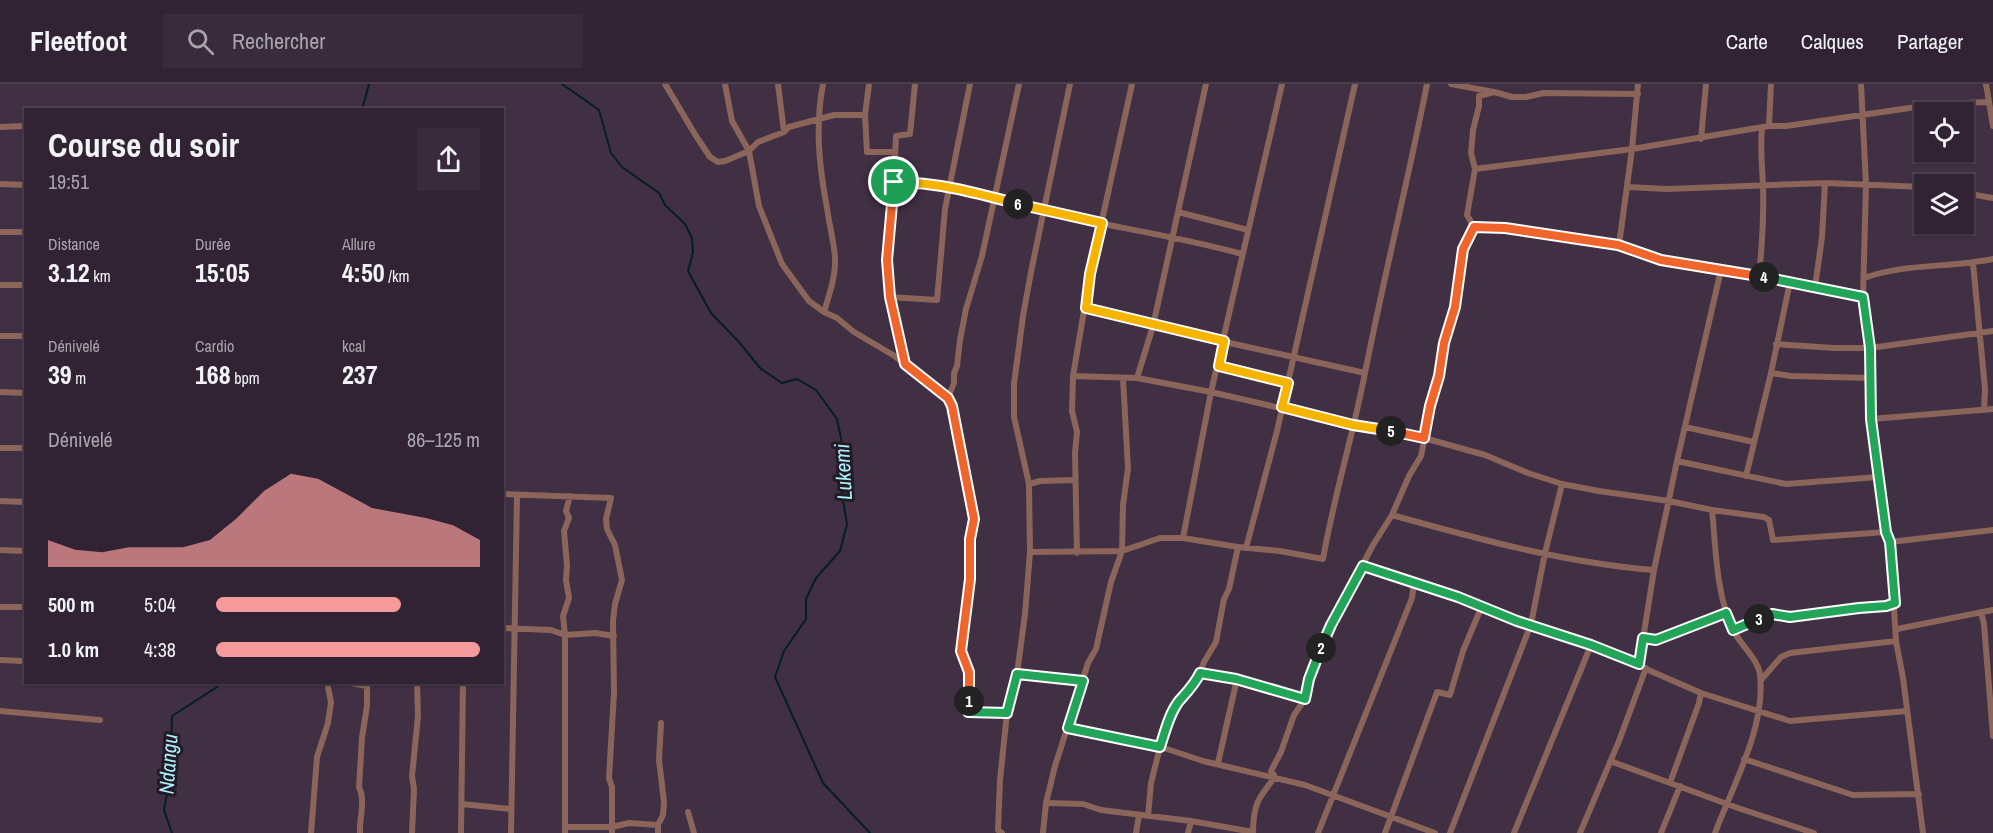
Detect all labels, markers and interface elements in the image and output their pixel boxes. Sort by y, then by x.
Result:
search box [163,14,583,68]
text: Fleetfoot [30,22,127,60]
icon: search [184,25,217,58]
text: Rechercher [232,26,325,56]
text: Carte [1726,27,1768,56]
text: Calques [1801,27,1864,56]
text: Partager [1897,27,1963,56]
map controls [1914,102,1974,234]
button: locate [1914,102,1974,162]
text: Course du soir [48,123,239,167]
button: share [417,128,480,191]
pin [868,156,919,207]
icon: arrive [877,165,910,198]
text: 19:51 [48,168,89,195]
button: layers [1914,174,1974,234]
pin: 6 [1003,189,1033,219]
text: 6 [1014,193,1022,215]
text: Distance [48,233,100,255]
text: Durée [195,233,231,255]
text: Allure [342,233,376,255]
text: 3.12 [48,255,90,290]
text: 15:05 [195,255,250,290]
text: 4:50 [342,255,385,290]
pin: 4 [1749,262,1779,292]
text: km [90,265,111,287]
text: /km [385,265,409,287]
text: 4 [1760,266,1768,288]
text: Dénivelé [48,335,100,357]
text: Cardio [195,335,234,357]
text: kcal [342,335,365,357]
text: 39 [48,357,72,392]
text: 168 [195,357,231,392]
text: 237 [342,357,378,392]
text: m [72,367,86,389]
text: bpm [231,367,260,389]
pin: 5 [1376,416,1406,446]
text: 5 [1387,420,1395,442]
text: Dénivelé [48,426,113,453]
text: 86–125 m [407,426,480,453]
water label: Lukemi [827,443,859,501]
text: 500 m [48,591,95,618]
text: 5:04 [144,591,176,618]
pin: 3 [1744,604,1774,634]
text: 3 [1755,608,1763,630]
pin: 2 [1306,633,1336,663]
text: 1.0 km [48,636,99,663]
text: 4:38 [144,636,176,663]
text: 2 [1317,637,1325,659]
pin: 1 [954,686,984,716]
text: 1 [965,690,973,712]
water label: Ndangu [151,732,185,795]

